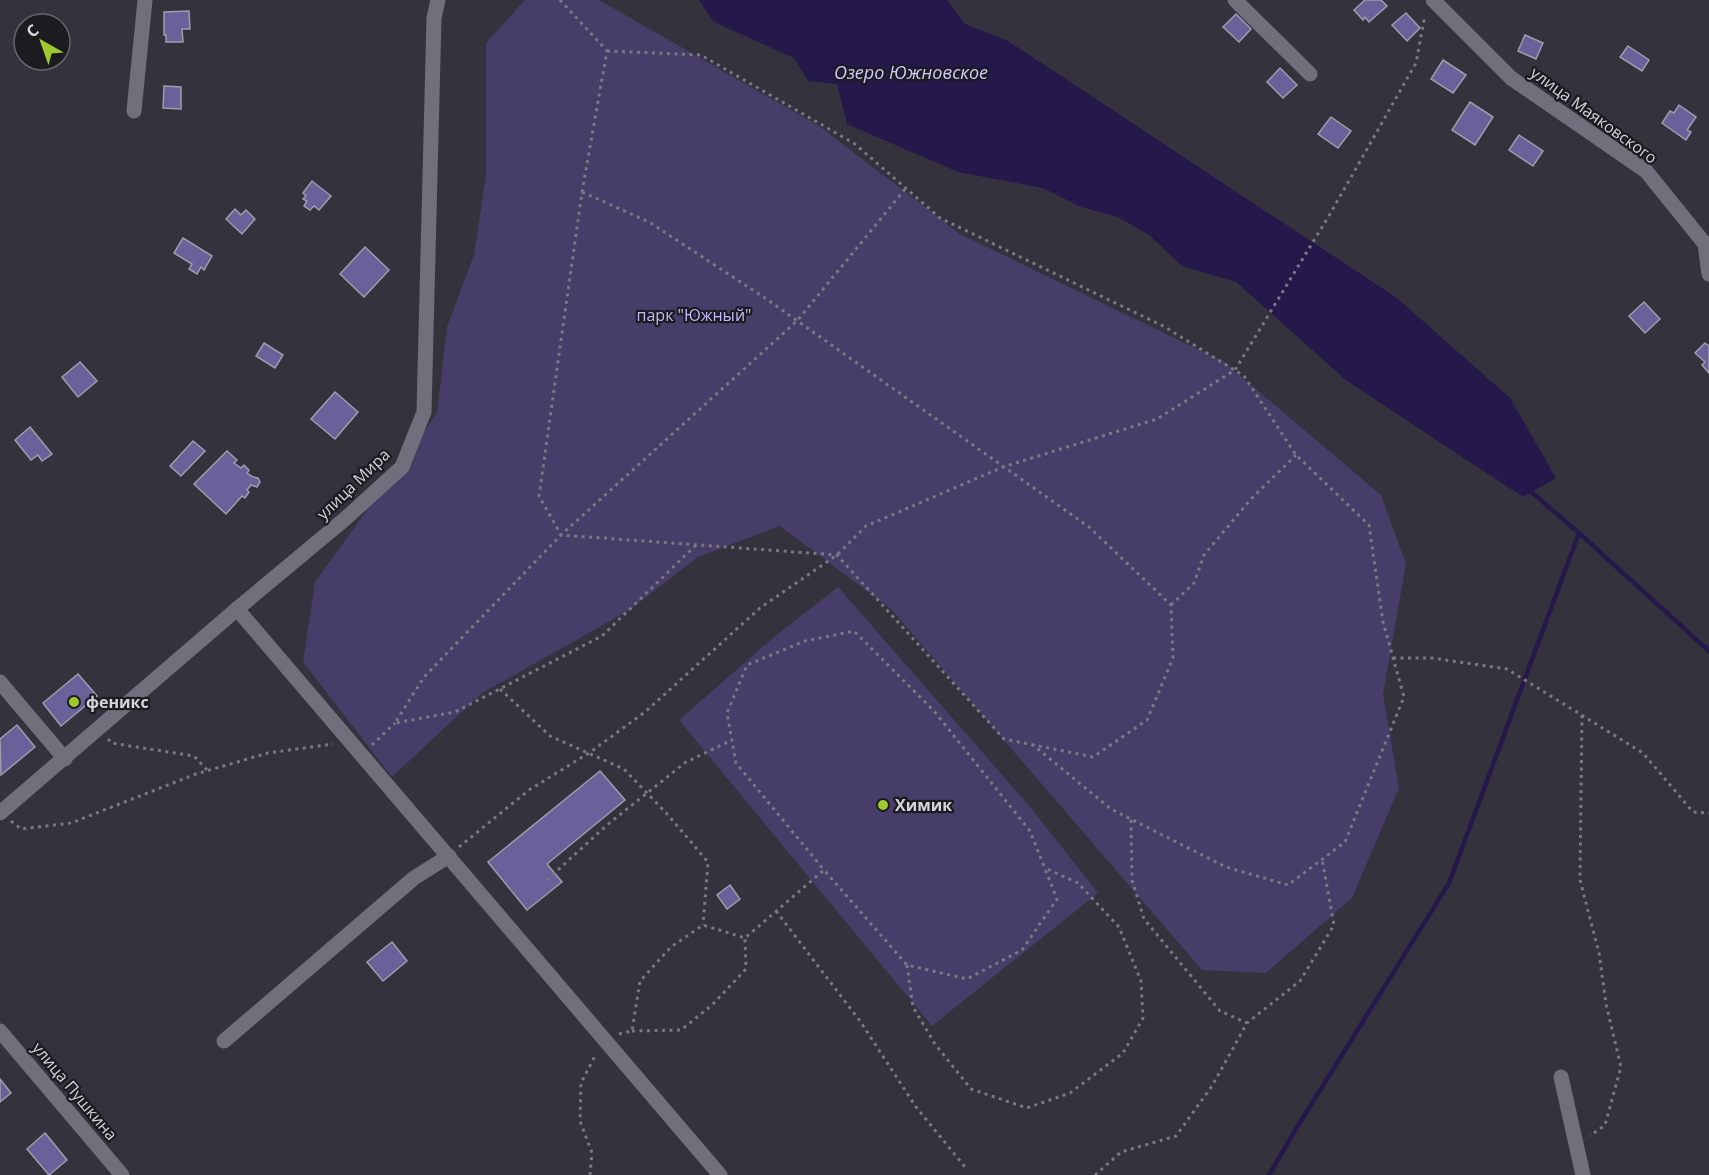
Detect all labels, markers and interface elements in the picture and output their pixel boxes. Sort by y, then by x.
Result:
north arrow [12,12,72,72]
text: С [21,19,43,42]
water label: Озеро Южновское [834,60,988,84]
street label: улица Маяковского [1526,62,1662,168]
park label: парк "Южный" [637,304,751,326]
street label: улица Мира [312,444,394,524]
place label: феникс [86,691,149,713]
marker: феникс [67,695,81,709]
place label: Химик [895,794,952,816]
marker: Химик [876,798,890,812]
street label: улица Пушкина [27,1037,123,1145]

